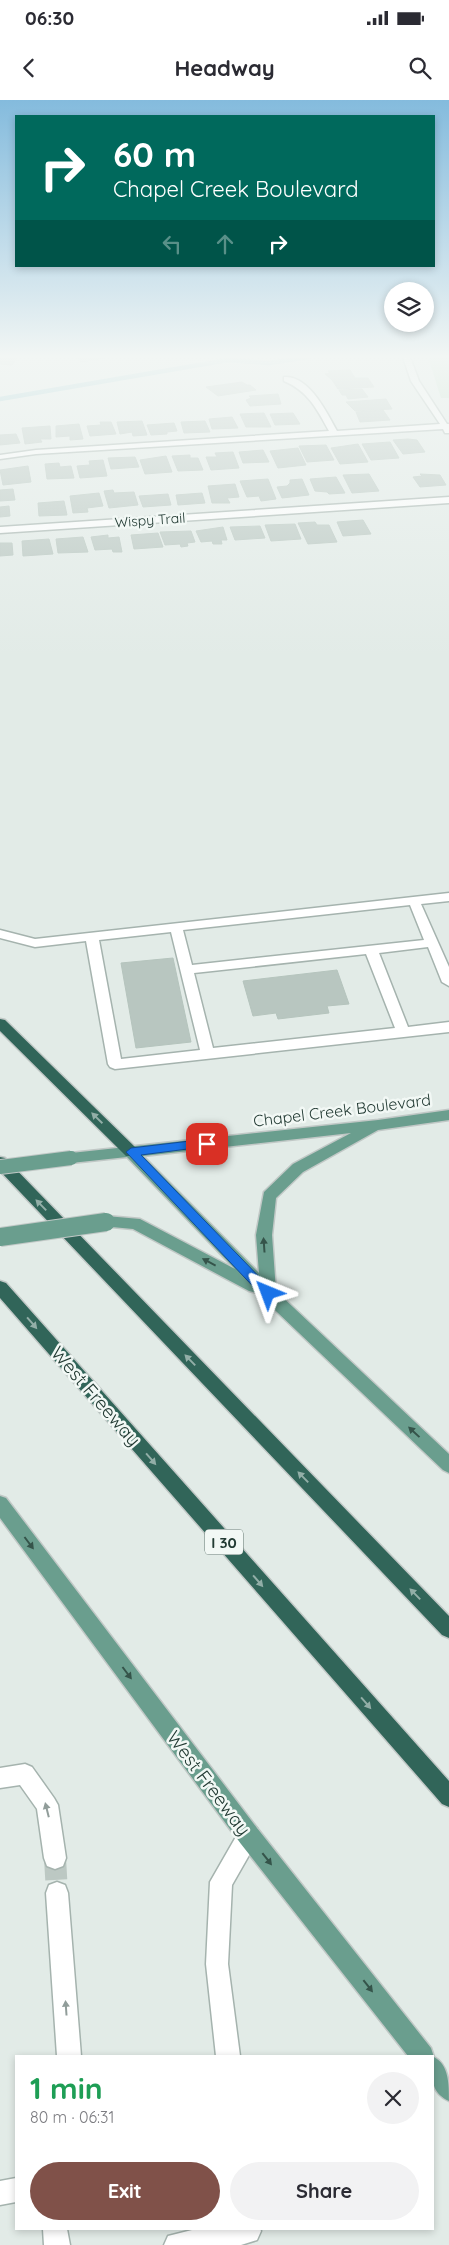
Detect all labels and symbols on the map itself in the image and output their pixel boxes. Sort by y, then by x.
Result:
street label: Wispy Trail [114,509,186,531]
street label: Chapel Creek Boulevard [252,1089,432,1131]
one-way arrow [91,1112,103,1124]
pin [186,1123,228,1165]
one-way arrow [35,1199,47,1211]
one-way arrow [260,1236,268,1252]
one-way arrow [202,1258,217,1266]
position arrow [241,1266,293,1318]
one-way arrow [26,1317,38,1329]
street label: West Freeway [46,1341,146,1451]
one-way arrow [184,1354,196,1366]
one-way arrow [408,1426,420,1438]
one-way arrow [145,1452,157,1464]
one-way arrow [297,1471,309,1483]
road number: I 30 [205,1530,243,1554]
one-way arrow [24,1536,35,1549]
one-way arrow [253,1574,264,1587]
one-way arrow [409,1589,421,1601]
one-way arrow [122,1666,132,1680]
one-way arrow [360,1696,372,1708]
street label: West Freeway [162,1726,256,1840]
one-way arrow [42,1803,50,1818]
one-way arrow [261,1852,272,1865]
one-way arrow [362,1979,373,1992]
one-way arrow [61,1999,69,2015]

